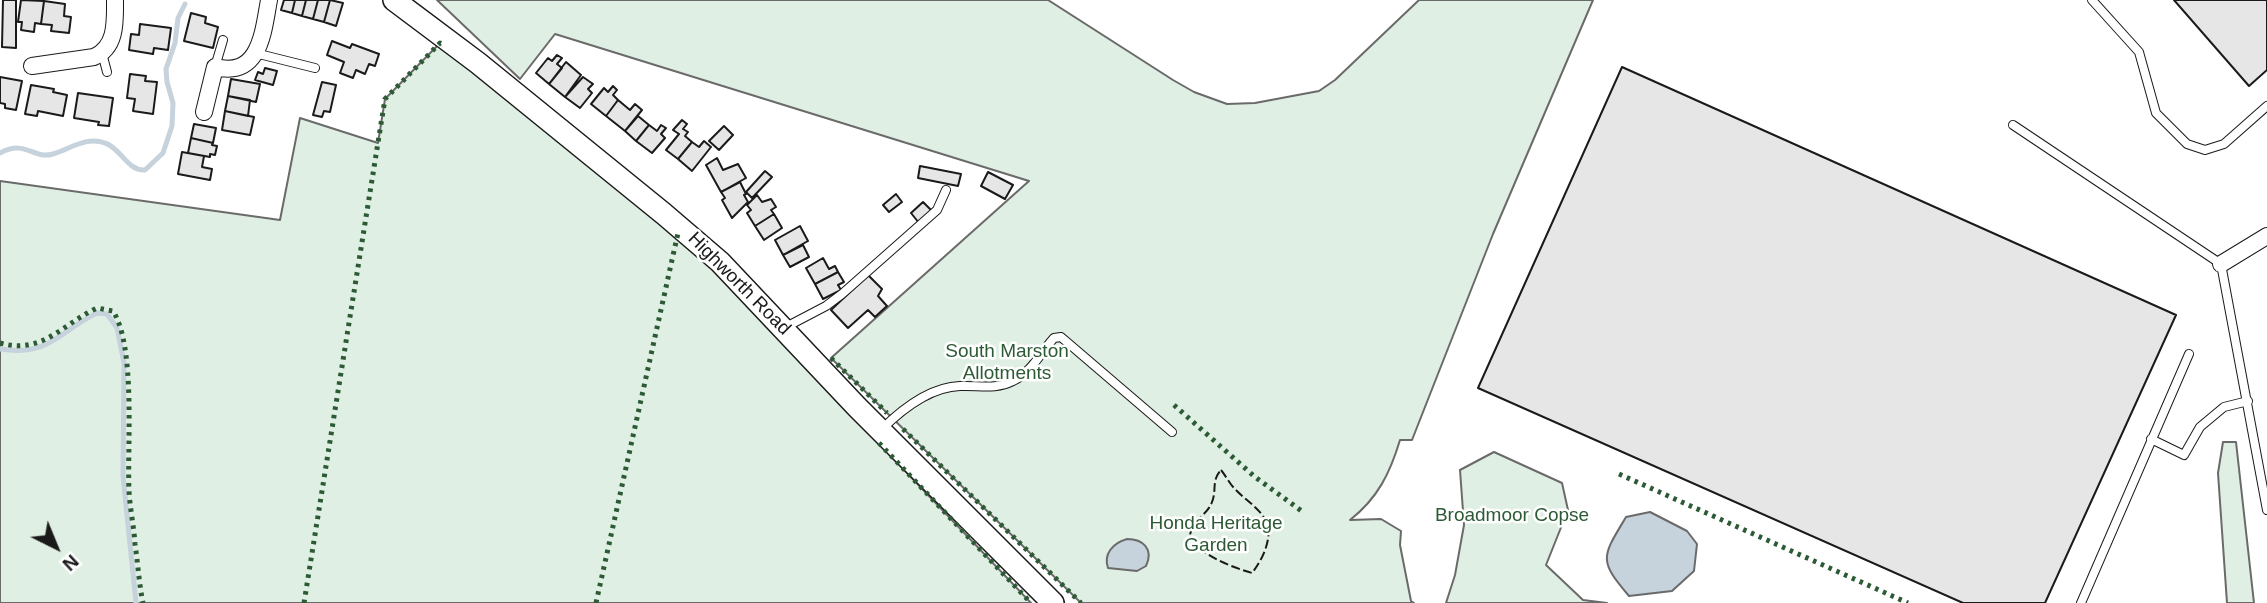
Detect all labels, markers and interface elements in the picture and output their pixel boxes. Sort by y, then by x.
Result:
street label: Highworth Road [683,228,795,340]
park label: South Marston Allotments [945,341,1069,385]
park label: Broadmoor Copse [1435,505,1589,527]
north arrow [21,512,91,582]
park label: Honda Heritage Garden [1149,513,1283,557]
text: N [58,550,83,575]

